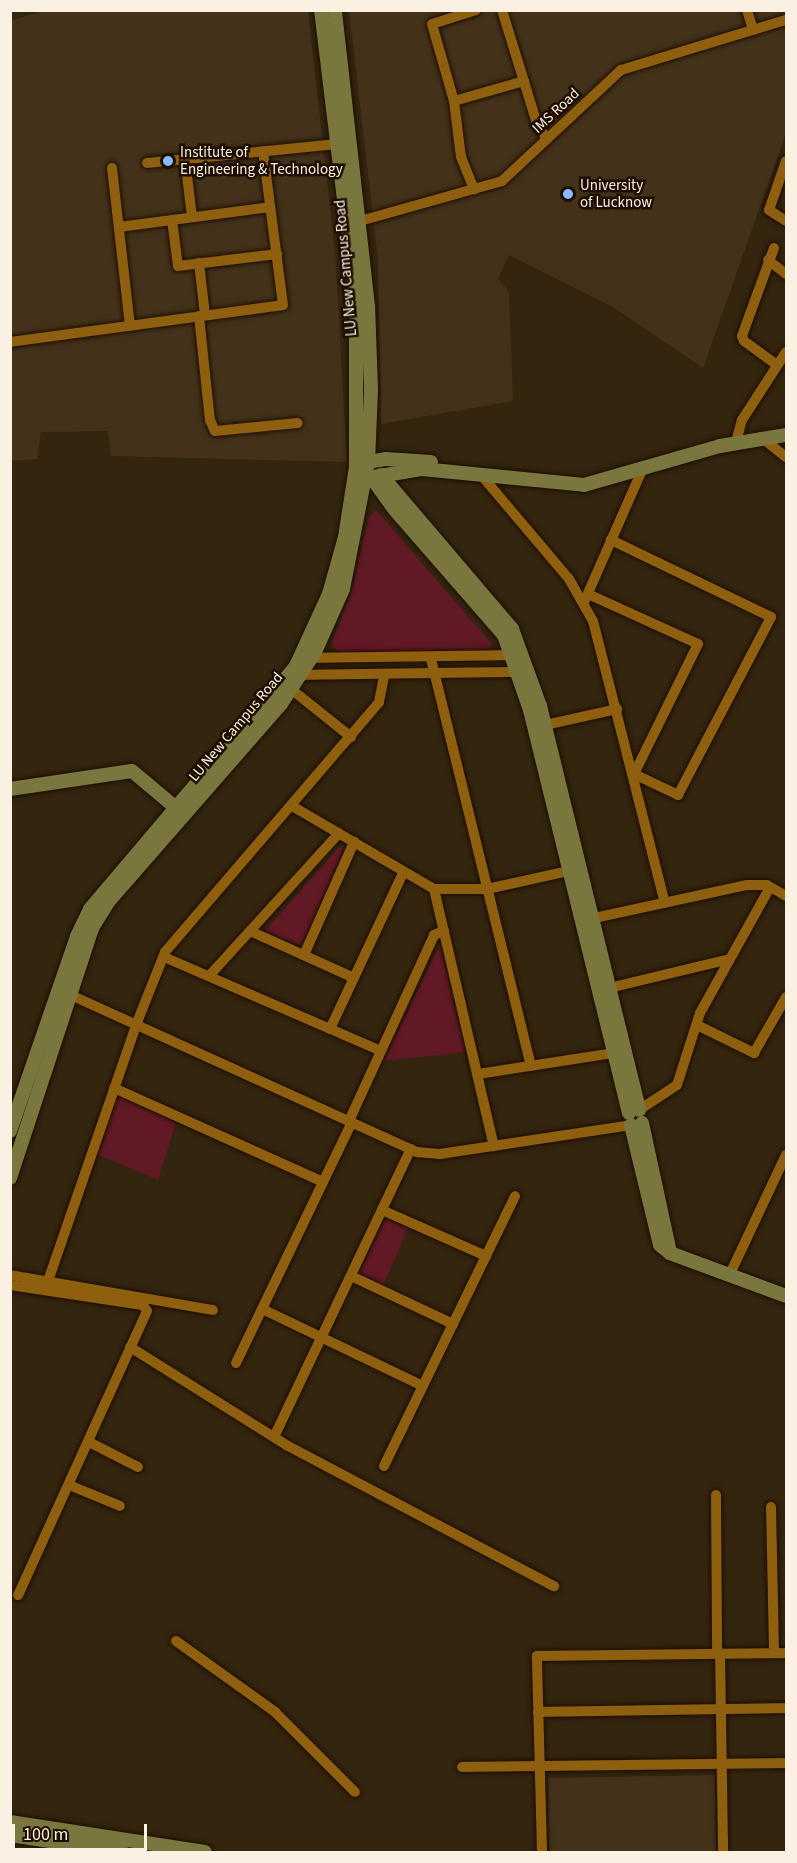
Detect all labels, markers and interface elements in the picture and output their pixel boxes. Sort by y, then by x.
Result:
street label: IMS Road [529,85,583,137]
place label: Institute of Engineering & Technology [180,143,343,178]
marker: Institute of Engineering & Technology [161,154,175,168]
place label: University of Lucknow [580,176,652,211]
marker: University of Lucknow [561,187,575,201]
street label: LU New Campus Road [331,199,361,337]
street label: LU New Campus Road [185,669,287,785]
scale bar [15,1812,150,1850]
text: 100 m [23,1822,68,1847]

